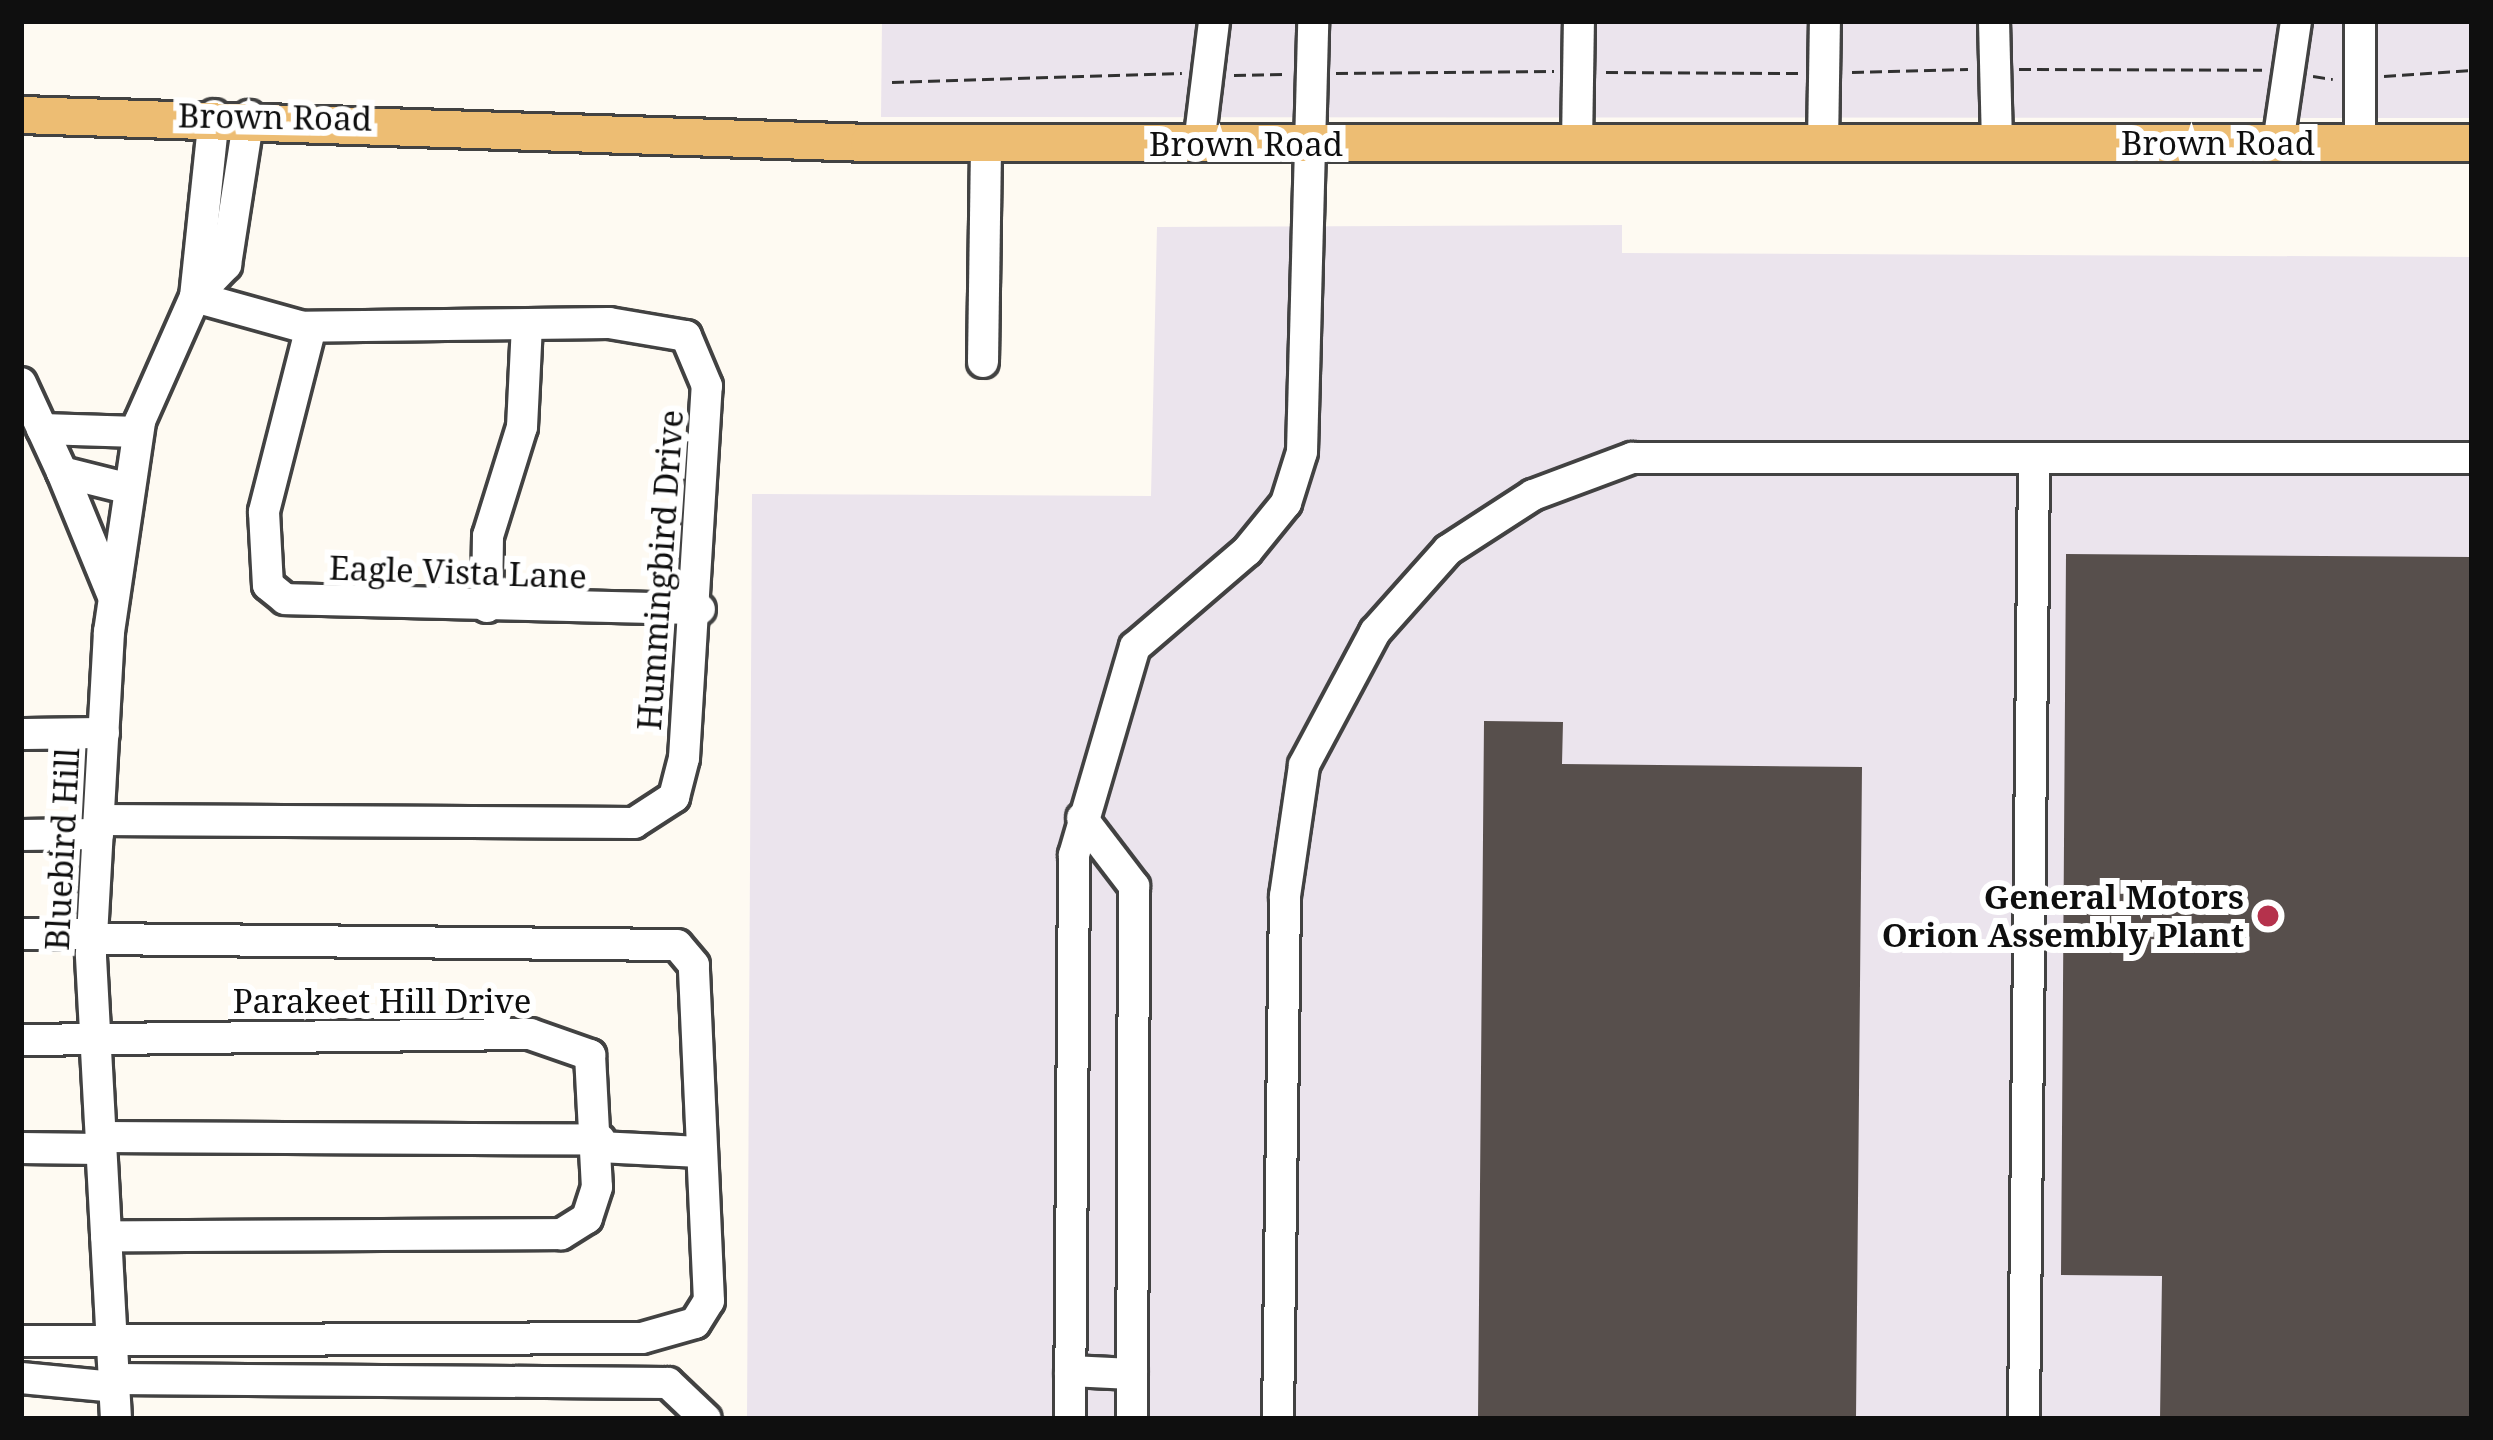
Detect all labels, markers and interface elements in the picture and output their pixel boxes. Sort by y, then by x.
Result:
street label: Brown Road [178,96,372,138]
street label: Brown Road [2121,123,2315,163]
street label: Brown Road [1149,124,1343,164]
street label: Hummingbird Drive [629,408,691,732]
street label: Eagle Vista Lane [328,548,588,596]
street label: Bluebird Hill [37,747,87,951]
place label: General Motors Orion Assembly Plant [1882,877,2244,955]
marker: General Motors Orion Assembly Plant [2255,903,2281,929]
street label: Parakeet Hill Drive [233,981,531,1021]

